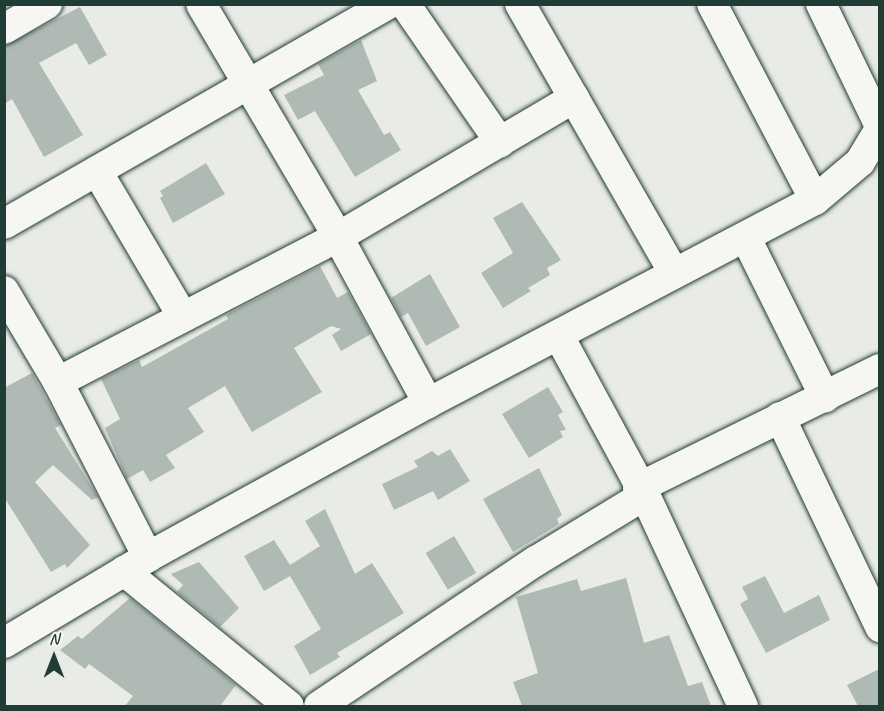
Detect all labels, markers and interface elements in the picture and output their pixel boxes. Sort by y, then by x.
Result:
north arrow [24,627,84,687]
text: N [49,629,59,649]

